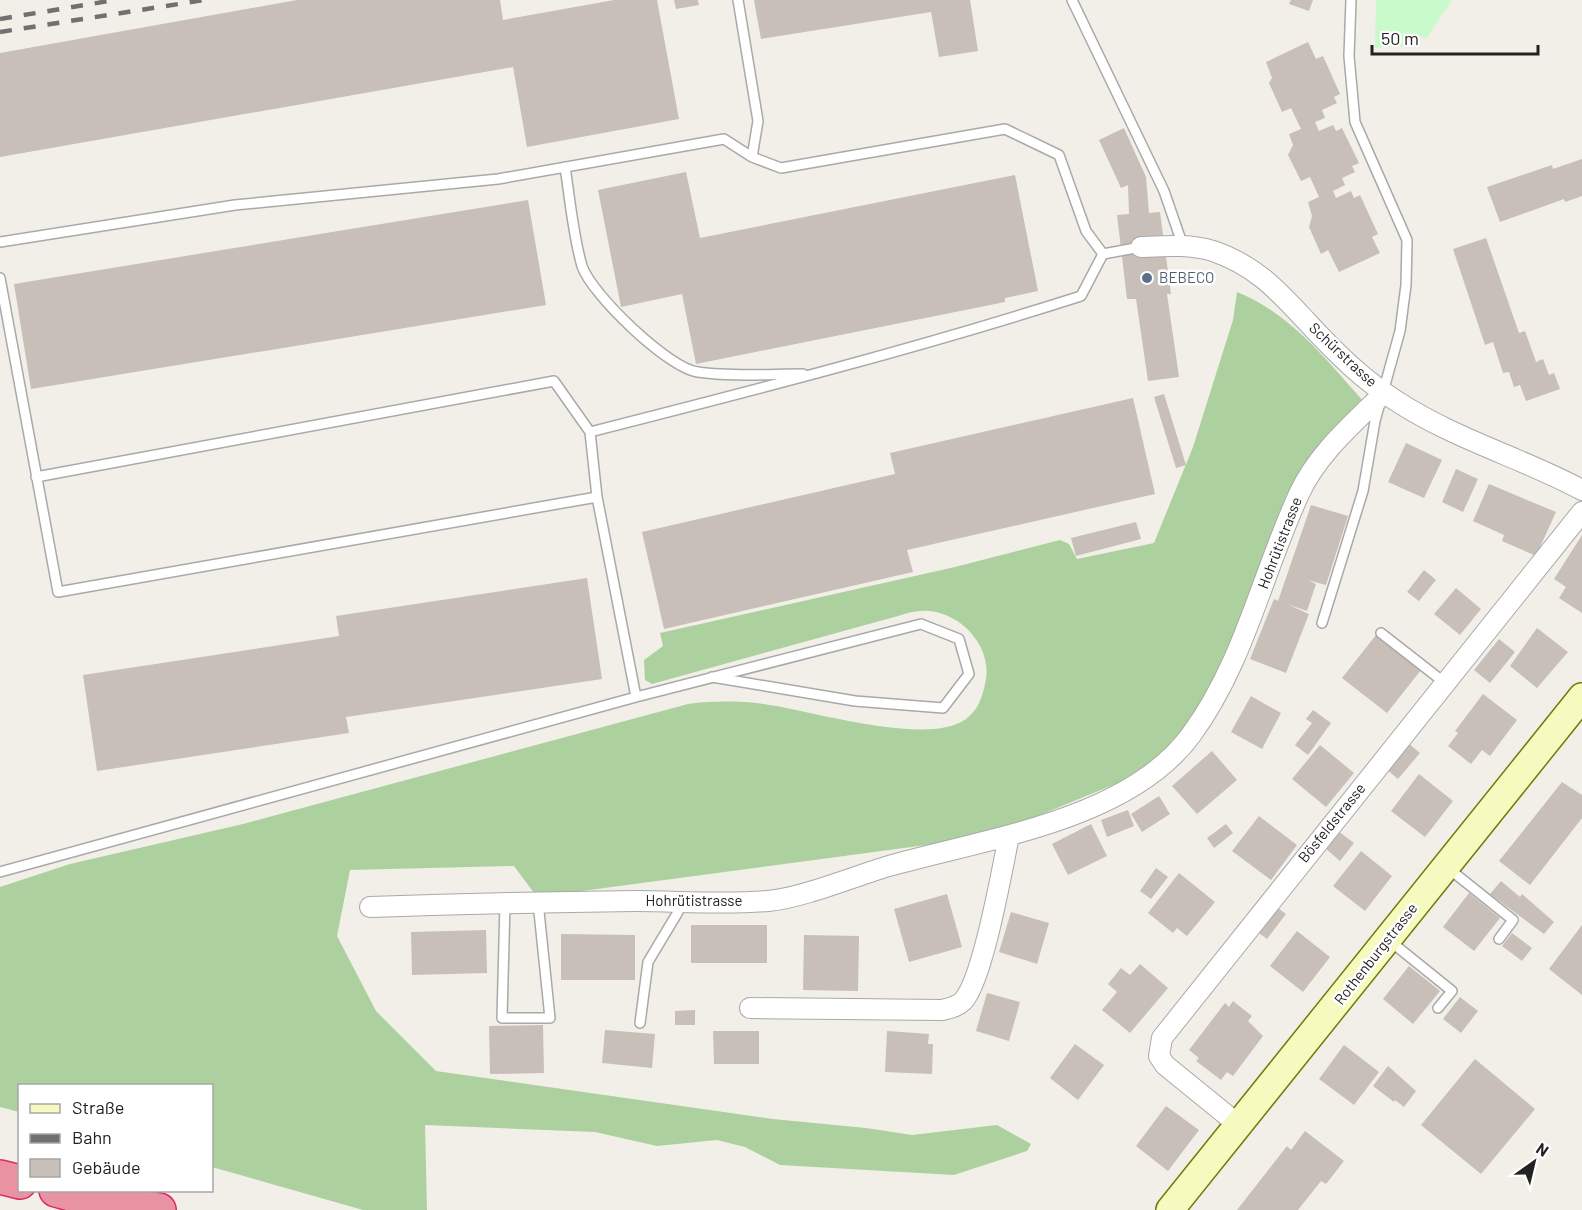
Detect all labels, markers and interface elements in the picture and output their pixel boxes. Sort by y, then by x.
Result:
scale bar [1372,18,1538,56]
text: 50 m [1381,27,1419,49]
place label: BEBECO [1159,268,1214,286]
marker: BEBECO [1140,271,1154,285]
street label: Schürstrasse [1306,318,1381,390]
street label: Hohrütistrasse [1253,494,1305,591]
street label: Bösfeldstrasse [1294,779,1369,866]
street label: Hohrütistrasse [646,891,742,909]
street label: Rothenburgstrasse [1330,899,1421,1008]
legend [18,1084,213,1192]
text: Straße [72,1096,124,1118]
text: Bahn [72,1126,112,1148]
north arrow [1504,1132,1564,1192]
text: N [1533,1138,1552,1160]
text: Gebäude [72,1156,141,1178]

